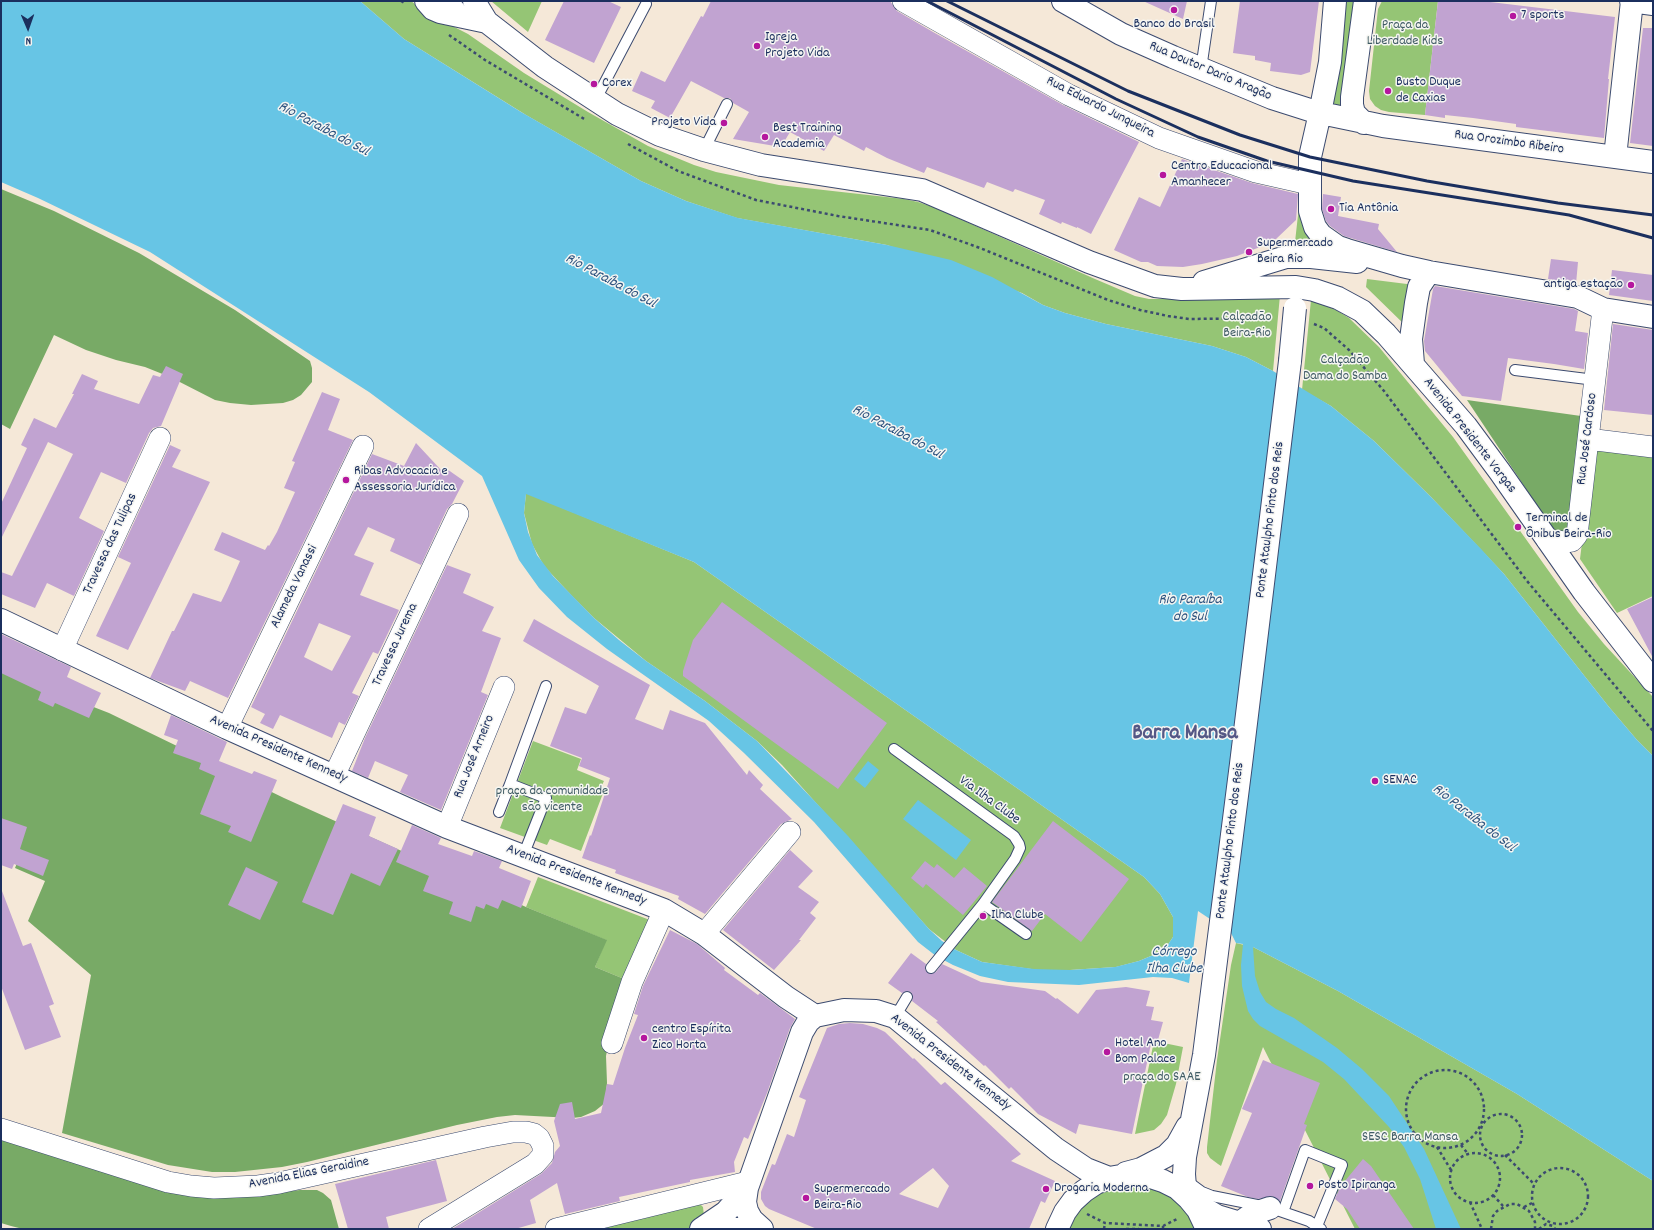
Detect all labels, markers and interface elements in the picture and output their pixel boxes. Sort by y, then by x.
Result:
marker: Banco do Brasil [1169,5,1179,15]
north arrow [8,8,48,48]
place label: 7 sports [1521,8,1564,24]
marker: 7 sports [1508,11,1518,21]
place label: Banco do Brasil [1134,17,1214,33]
park label: Praça da Liberdade Kids [1367,18,1443,50]
place label: Igreja Projeto Vida [765,30,830,62]
text: N [25,32,31,48]
street label: Rua Doutor Dario Aragão [1146,39,1274,105]
marker: Igreja Projeto Vida [752,41,762,51]
street label: Rua Eduardo Junqueira [1043,73,1157,143]
place label: Busto Duque de Caxias [1396,75,1461,108]
place label: Corex [602,76,632,92]
marker: Corex [589,79,599,89]
marker: Busto Duque de Caxias [1383,86,1393,96]
water label: Rio Paraíba do Sul [275,99,371,161]
place label: Projeto Vida [651,115,716,131]
marker: Projeto Vida [719,118,729,128]
place label: Best Training Academia [773,121,842,154]
street label: Rua Orozimbo Ribeiro [1453,127,1565,159]
marker: Best Training Academia [760,132,770,142]
place label: Centro Educacional Amanhecer [1171,159,1272,192]
marker: Centro Educacional Amanhecer [1158,170,1168,180]
place label: Tia Antônia [1339,201,1398,217]
marker: Tia Antônia [1326,204,1336,214]
place label: Supermercado Beira Rio [1257,236,1333,268]
marker: Supermercado Beira Rio [1244,247,1254,257]
water label: Rio Paraíba do Sul [562,251,658,313]
place label: antiga estação [1544,277,1623,293]
marker: antiga estação [1626,280,1636,290]
park label: Calçadão Beira-Rio [1223,310,1271,342]
park label: Calçadão Dama do Samba [1303,353,1387,386]
street label: Avenida Presidente Vargas [1419,375,1519,497]
street label: Rua José Cardoso [1574,392,1602,486]
water label: Rio Paraíba do Sul [849,402,945,464]
street label: Ponte Ataulpho Pinto dos Reis [1253,441,1289,599]
place label: Ribas Advocacia e Assessoria Jurídica [354,464,455,496]
marker: Ribas Advocacia e Assessoria Jurídica [341,475,351,485]
street label: Travessa das Tulipas [80,491,142,597]
place label: Terminal de Ônibus Beira-Rio [1526,511,1611,544]
marker: Terminal de Ônibus Beira-Rio [1513,522,1523,532]
street label: Alameda Vanassi [268,543,322,631]
water label: Rio Paraíba do Sul [1159,592,1221,627]
street label: Travessa Jurema [369,601,423,689]
street label: Avenida Presidente Kennedy [207,712,349,788]
street label: Rua José Arneiro [451,713,499,801]
district label: Barra Mansa [1132,722,1238,748]
street label: Ponte Ataulpho Pinto dos Reis [1213,762,1249,920]
street label: Via Ilha Clube [955,773,1023,829]
place label: SENAC [1383,773,1417,789]
marker: SENAC [1370,776,1380,786]
water label: Rio Paraíba do Sul [1428,781,1518,857]
park label: praça da comunidade são vicente [496,784,608,816]
street label: Avenida Presidente Kennedy [504,841,648,911]
place label: Ilha Clube [991,908,1043,924]
marker: Ilha Clube [978,911,988,921]
water label: Córrego Ilha Clube [1146,944,1202,979]
street label: Avenida Presidente Kennedy [886,1011,1014,1115]
place label: centro Espírita Zico Horta [652,1022,731,1054]
marker: centro Espírita Zico Horta [639,1033,649,1043]
place label: Hotel Ano Bom Palace [1115,1036,1175,1068]
marker: Hotel Ano Bom Palace [1102,1047,1112,1057]
park label: praça do SAAE [1123,1070,1201,1086]
park label: SESC Barra Mansa [1362,1130,1458,1146]
street label: Avenida Elias Geraidine [247,1154,371,1194]
place label: Posto Ipiranga [1318,1178,1395,1194]
place label: Drogaria Moderna [1054,1181,1148,1197]
marker: Posto Ipiranga [1305,1181,1315,1191]
place label: Supermercado Beira-Rio [814,1182,890,1214]
marker: Drogaria Moderna [1041,1184,1051,1194]
marker: Supermercado Beira-Rio [801,1193,811,1203]

